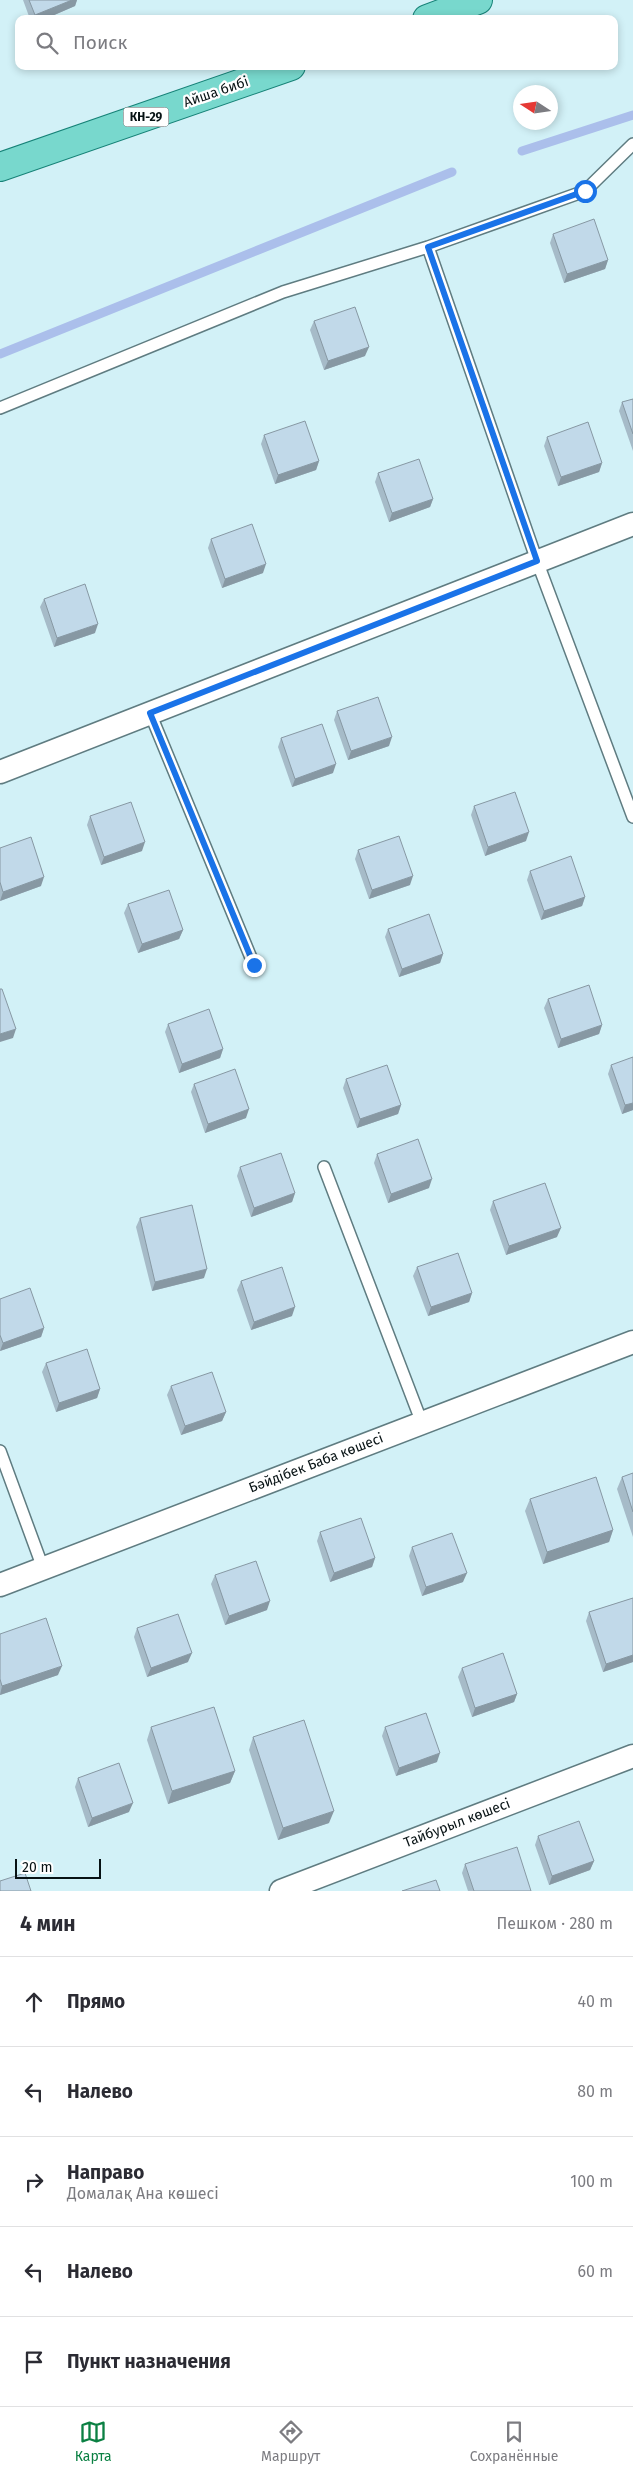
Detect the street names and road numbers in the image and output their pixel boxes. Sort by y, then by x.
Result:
street label: Айша бибі [181,73,251,111]
road number: КН-29 [124,108,168,126]
street label: Бәйдібек Баба көшесі [246,1430,386,1496]
street label: Тайбурыл көшесі [401,1795,513,1851]

